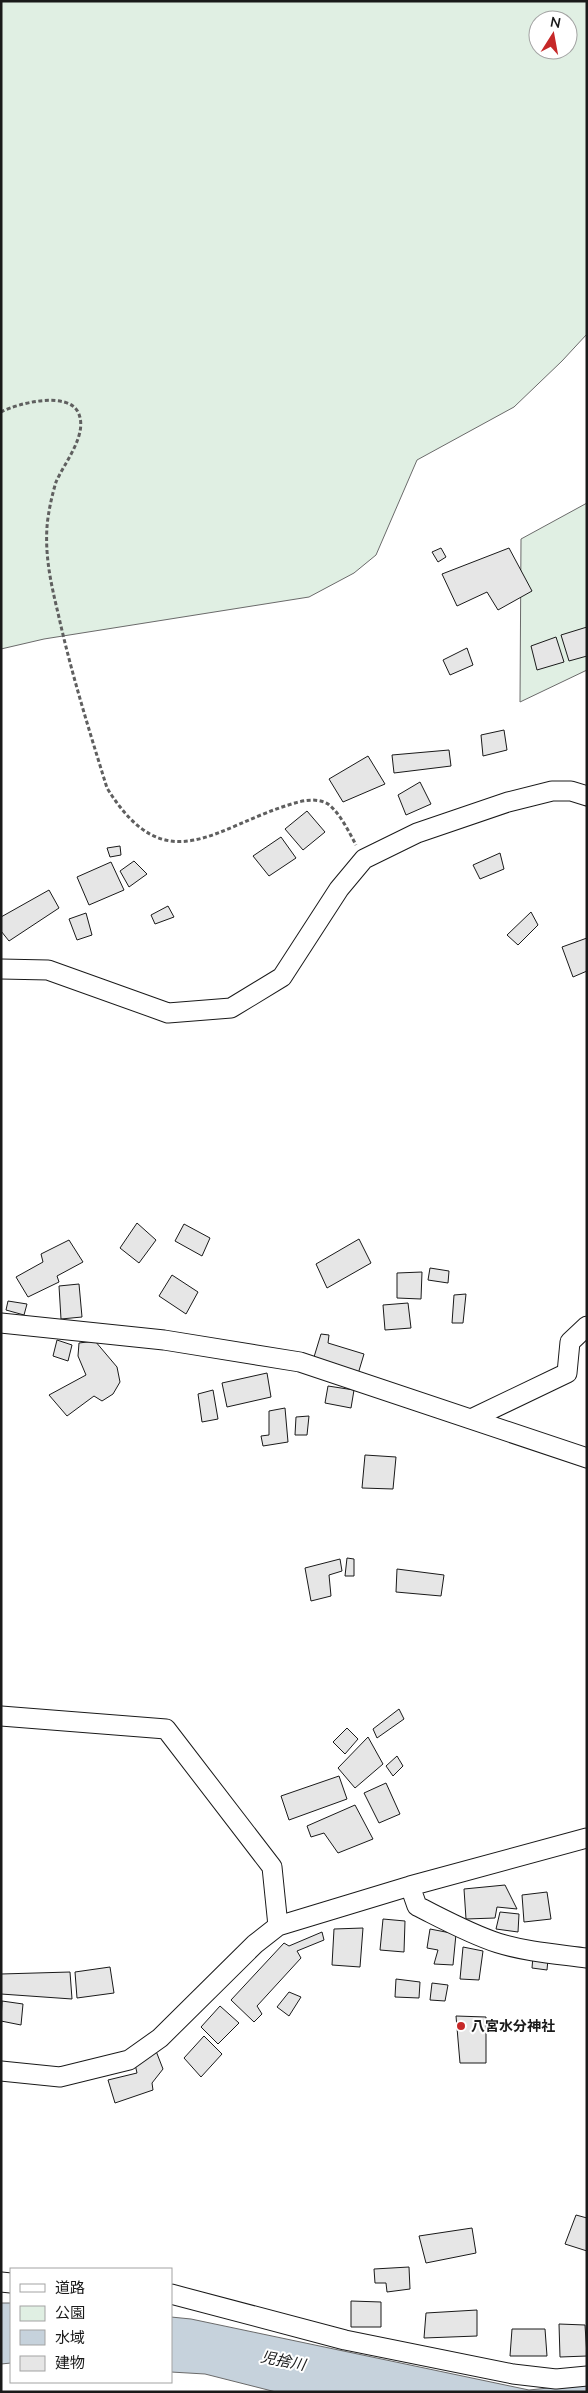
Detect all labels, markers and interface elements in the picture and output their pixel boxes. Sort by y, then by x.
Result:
north arrow [528,10,578,60]
text: N [548,12,562,33]
place label: 八宮水分神社 [471,2017,555,2036]
marker: 八宮水分神社 [455,2020,467,2032]
legend [10,2268,172,2383]
text: 道路 [55,2278,85,2298]
text: 公園 [55,2303,85,2323]
text: 水域 [55,2328,85,2348]
water label: 児捨川 [259,2347,309,2375]
text: 建物 [55,2353,85,2373]

